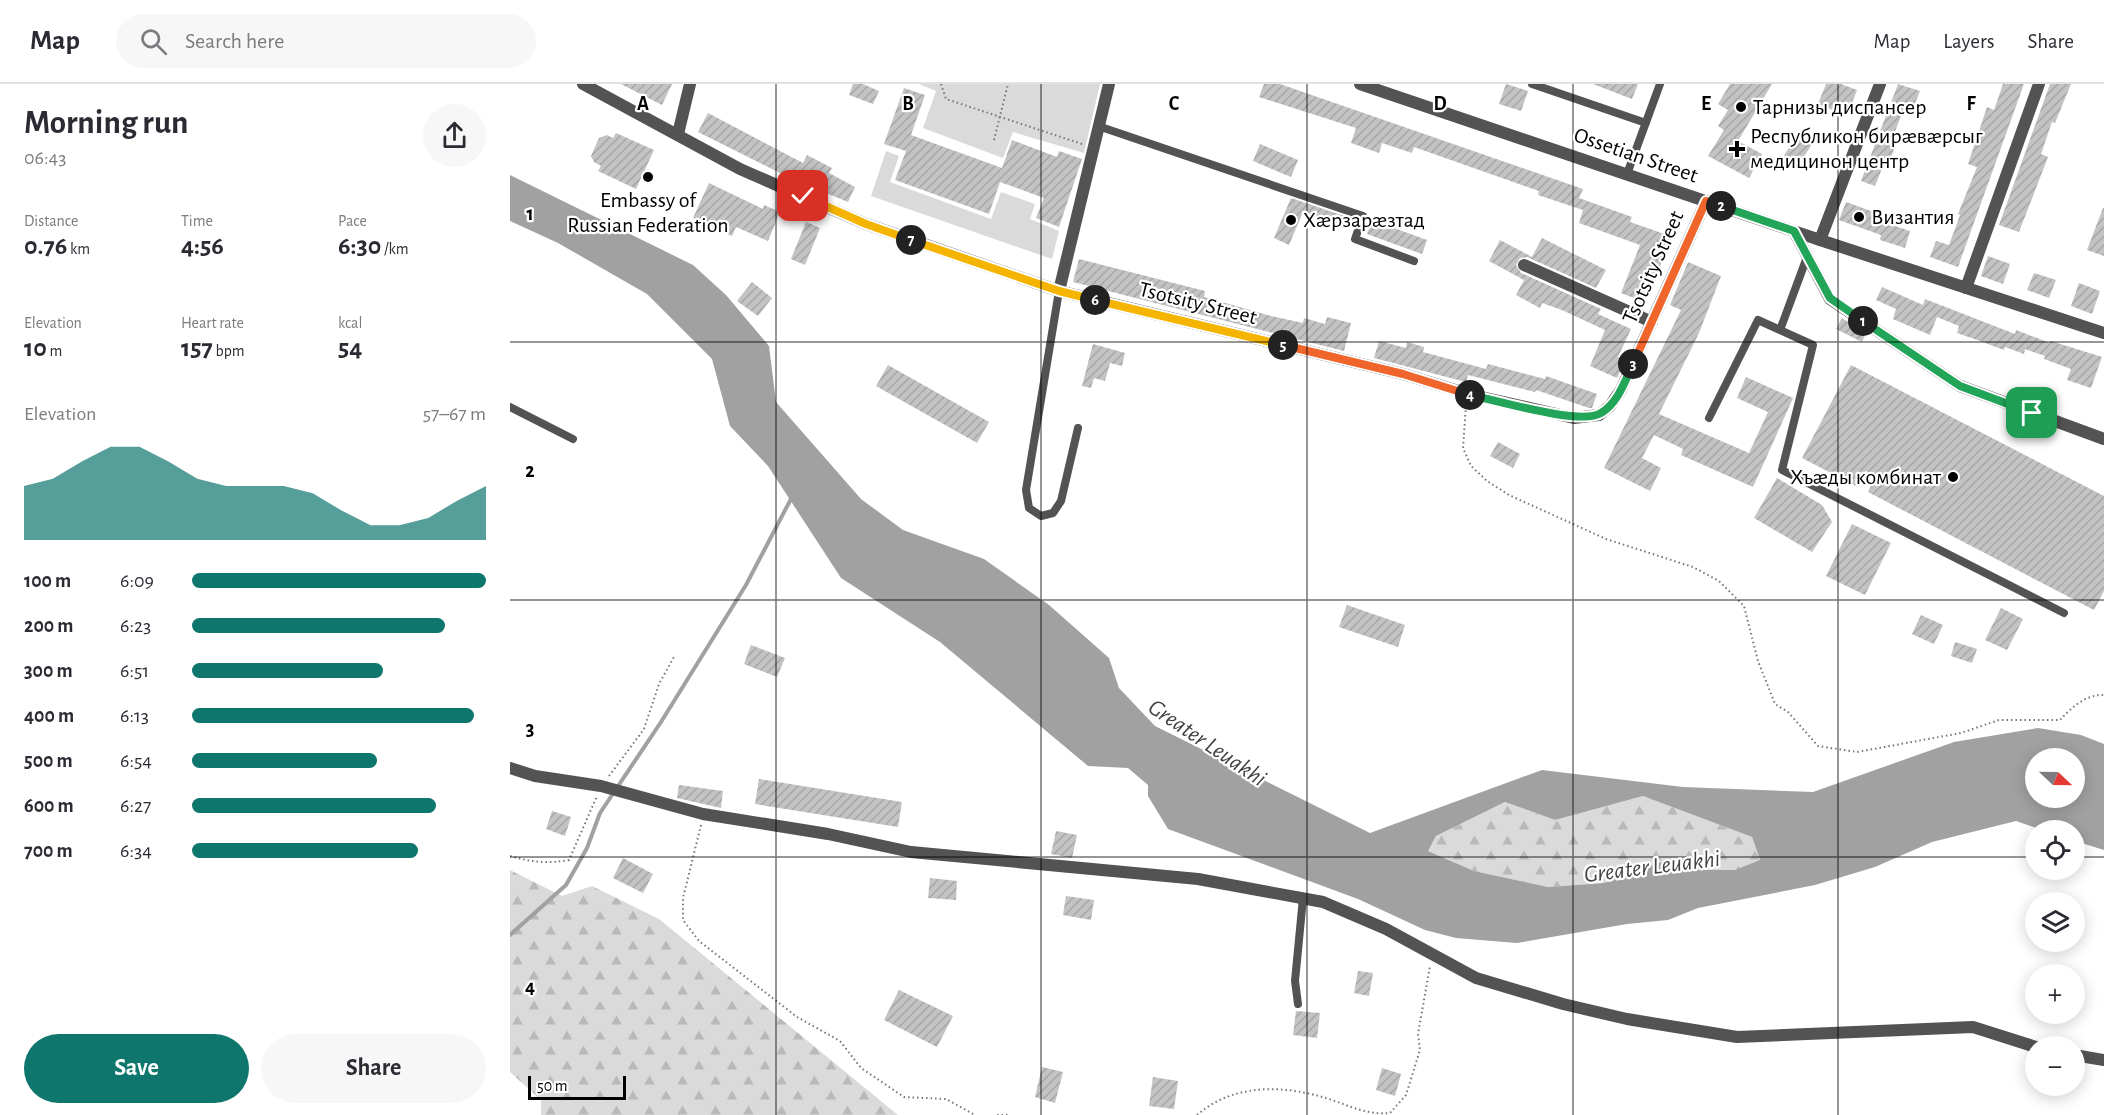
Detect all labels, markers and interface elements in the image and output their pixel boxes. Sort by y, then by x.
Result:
search box [116,14,536,68]
icon: search [137,25,170,58]
text: Map [30,27,80,55]
text: Search here [185,30,284,52]
text: Map [1874,31,1910,52]
text: Layers [1943,31,1994,52]
text: Share [2027,31,2074,52]
text: A [637,94,649,114]
text: B [902,94,914,114]
text: C [1169,94,1180,114]
text: D [1433,94,1447,114]
text: E [1701,94,1711,114]
text: F [1966,94,1976,114]
place label: Тарнизы диспансер [1753,96,1926,118]
marker: Тарнизы диспансер [1734,100,1748,114]
button: share [423,104,486,167]
text: Morning run [24,107,188,140]
street label: Ossetian Street [1571,124,1701,186]
place label: Республикон бирæвæрсыг медицинон центр [1750,125,1983,172]
marker: Республикон бирæвæрсыг медицинон центр [1728,140,1746,158]
text: 06:43 [24,148,66,168]
marker: Embassy of Russian Federation [641,170,655,184]
pin [777,170,828,221]
icon: check [786,179,819,212]
place label: Embassy of Russian Federation [567,189,729,236]
pin: 2 [1706,191,1736,221]
text: 2 [1717,198,1725,214]
text: 1 [526,204,534,224]
place label: Византия [1871,206,1955,228]
street label: Tsotsity Street [1618,207,1688,327]
place label: Хæрзарæзтад [1303,209,1425,231]
marker: Византия [1852,210,1866,224]
text: Distance [24,213,78,229]
text: Time [181,213,213,229]
text: Pace [338,213,367,229]
marker: Хæрзарæзтад [1284,213,1298,227]
pin: 7 [896,225,926,255]
text: 7 [908,232,914,248]
text: 0.76 [24,233,67,259]
text: 4:56 [181,233,224,259]
text: 6:30 [338,233,381,259]
text: km [67,241,90,257]
text: /km [381,241,409,257]
street label: Tsotsity Street [1137,278,1259,328]
pin: 6 [1080,285,1110,315]
text: 6 [1091,292,1099,308]
pin: 1 [1848,306,1878,336]
text: 1 [1860,313,1866,329]
text: Elevation [24,315,82,331]
text: Heart rate [181,315,244,331]
text: kcal [338,315,362,331]
pin: 5 [1268,330,1298,360]
text: 10 [24,335,47,361]
text: 157 [181,335,213,361]
text: 54 [338,335,362,361]
text: 5 [1280,337,1286,353]
text: m [47,343,62,359]
text: bpm [213,343,244,359]
pin: 3 [1618,349,1648,379]
text: 3 [1630,356,1636,372]
pin: 4 [1455,380,1485,410]
text: 4 [1466,387,1474,403]
pin [2006,387,2057,438]
icon: arrive [2015,396,2048,429]
text: Elevation [24,404,96,424]
text: 57–67 m [423,404,486,424]
text: 2 [525,461,535,481]
place label: Хъæды комбинат [1790,466,1942,488]
marker: Хъæды комбинат [1946,470,1960,484]
text: 100 m [24,571,71,591]
text: 6:09 [120,571,154,591]
text: 200 m [24,616,73,636]
text: 6:23 [120,616,151,636]
text: 300 m [24,661,73,681]
text: 6:51 [120,661,149,681]
water label: Greater Leuakhi [1144,695,1270,791]
text: 400 m [24,706,74,726]
text: 6:13 [120,706,149,726]
text: 3 [526,719,534,739]
north arrow [2025,748,2085,808]
map controls [2025,748,2085,1096]
text: 500 m [24,751,73,771]
text: 6:54 [120,751,152,771]
text: 600 m [24,796,74,816]
text: 6:27 [120,796,151,816]
button: locate [2025,820,2085,880]
text: 700 m [24,841,73,861]
text: 6:34 [120,841,152,861]
water label: Greater Leuakhi [1583,847,1721,887]
button: layers [2025,892,2085,952]
button: + [2025,964,2085,1024]
text: 4 [525,977,535,997]
button: Save [24,1034,249,1103]
button: Share [261,1034,486,1103]
button: − [2025,1036,2085,1096]
scale bar [528,1073,626,1100]
text: 50 m [537,1078,568,1094]

